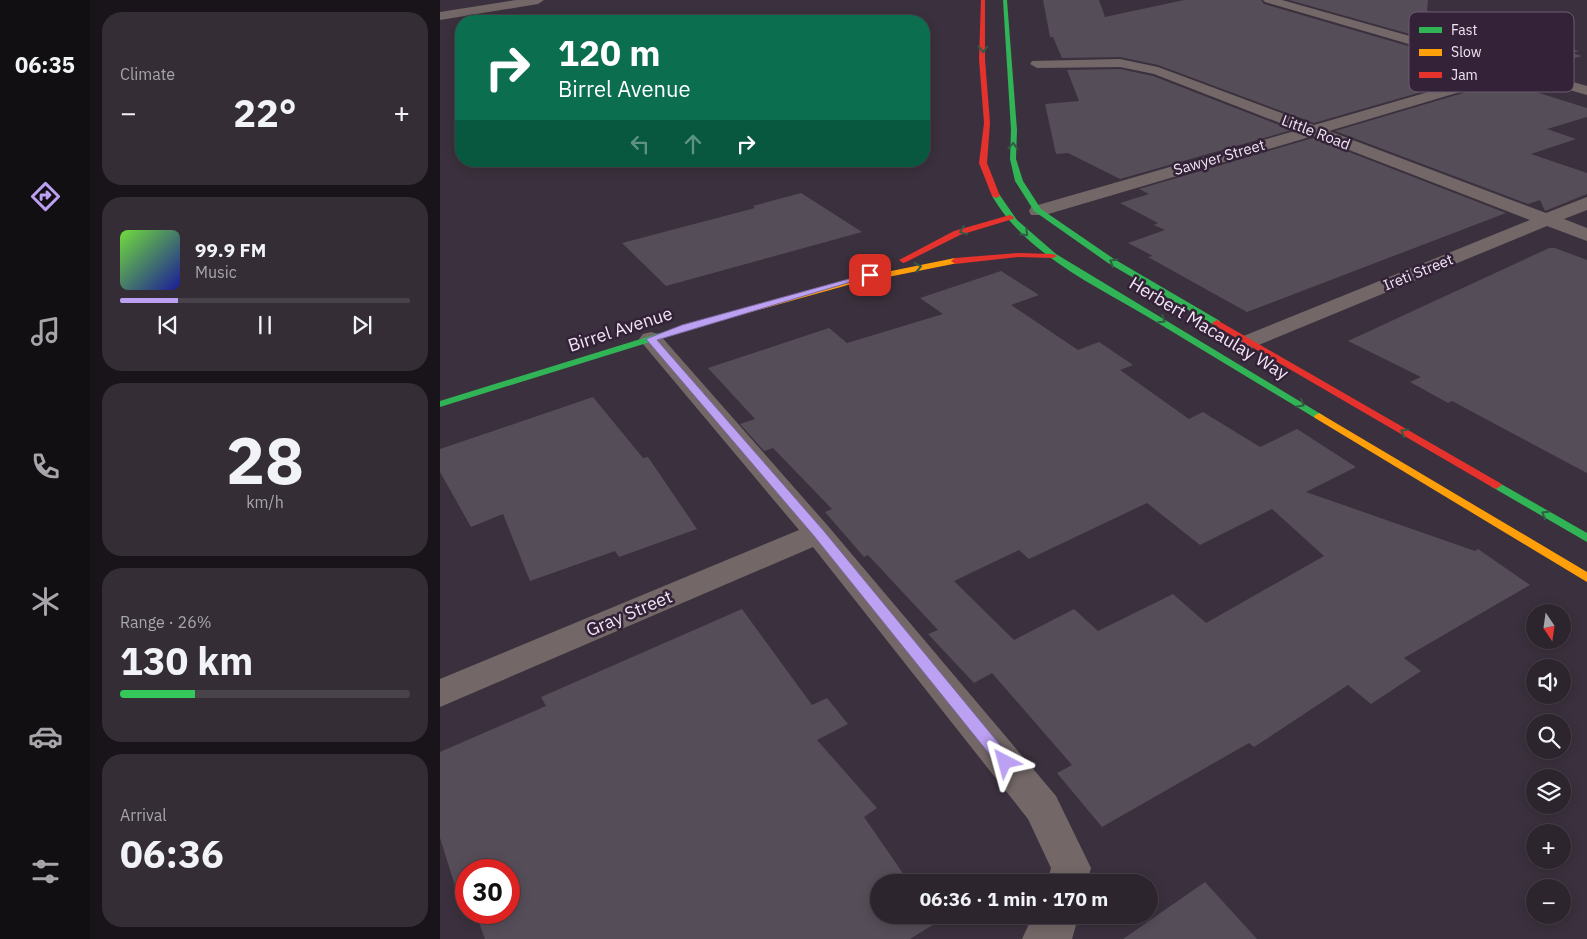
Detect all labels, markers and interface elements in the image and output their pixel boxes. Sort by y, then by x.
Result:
legend [1409,12,1574,92]
text: Fast [1451,21,1477,39]
text: 120 m [558,30,661,76]
icon: right [475,35,540,100]
text: Slow [1451,43,1482,61]
one-way arrow [977,45,988,53]
text: 06:35 [15,50,75,79]
text: Climate [120,64,175,84]
text: Jam [1451,66,1478,84]
text: Birrel Avenue [558,74,691,103]
text: 22° [233,88,297,137]
text: − [120,94,137,131]
text: + [393,94,410,131]
street label: Little Road [1279,110,1353,154]
icon: left [626,130,654,158]
icon: ahead [679,130,707,158]
icon: right [732,130,760,158]
street label: Sawyer Street [1171,135,1267,179]
one-way arrow [1008,141,1019,149]
icon: directions [28,179,63,214]
one-way arrow [959,224,968,235]
one-way arrow [1019,227,1028,236]
text: 99.9 FM [195,238,266,262]
street label: Ireti Street [1380,249,1456,295]
pin [849,254,891,296]
one-way arrow [1109,259,1118,269]
icon: arrive [856,261,884,289]
text: Music [195,262,237,282]
one-way arrow [914,263,923,273]
street label: Herbert Macaulay Way [1125,271,1293,385]
street label: Birrel Avenue [565,301,675,357]
icon: previous [154,311,182,339]
icon: pause [251,311,279,339]
icon: next [348,311,376,339]
one-way arrow [1156,313,1165,323]
icon: music [28,314,63,349]
one-way arrow [1295,398,1304,408]
text: 28 [226,417,304,502]
one-way arrow [1401,429,1410,439]
icon: phone [28,449,63,484]
text: km/h [246,492,284,512]
one-way arrow [1541,510,1550,520]
icon: climate [28,584,63,619]
street label: Gray Street [583,585,675,641]
north arrow [1526,604,1571,649]
map controls [1526,604,1571,924]
text: Range · 26% [120,612,212,632]
text: 130 km [120,636,253,685]
button: sound [1526,659,1571,704]
button: search [1526,714,1571,759]
icon: car [28,719,63,754]
position arrow [978,735,1030,787]
button: layers [1526,769,1571,814]
text: Arrival [120,805,167,825]
button: + [1526,824,1571,869]
text: 06:36 [120,829,224,878]
icon: filters [28,854,63,889]
speed limit sign: 30 [455,859,520,924]
button: − [1526,879,1571,924]
text: 06:36 · 1 min · 170 m [920,887,1108,911]

